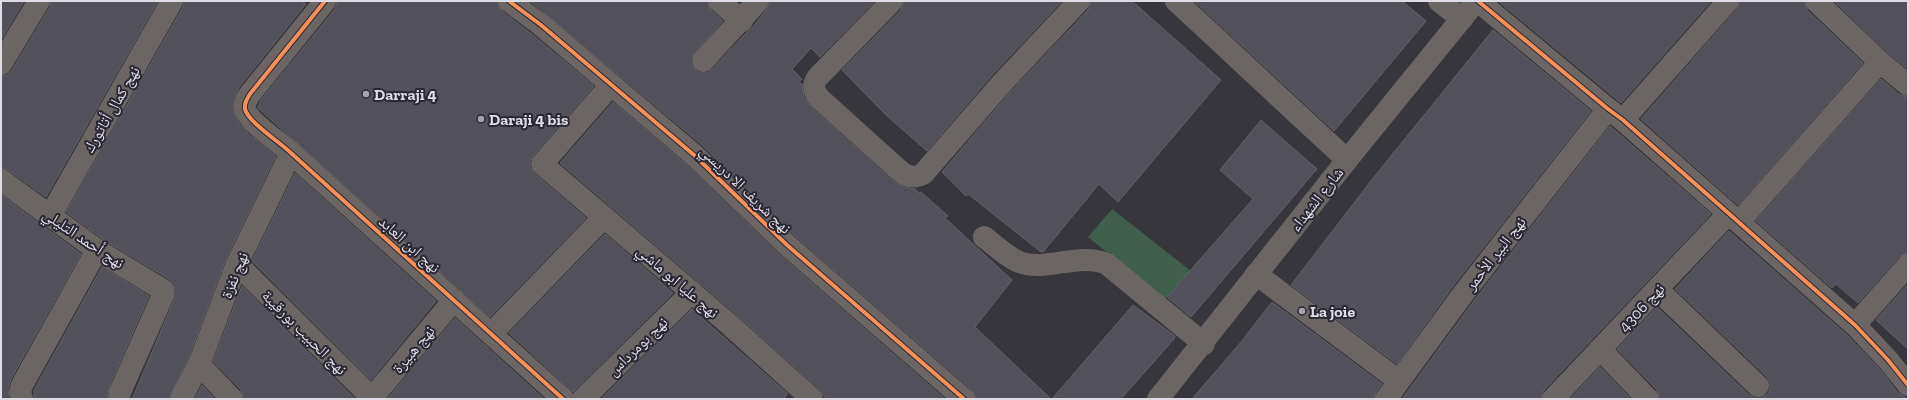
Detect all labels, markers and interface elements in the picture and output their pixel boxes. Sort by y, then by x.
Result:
street label: نهج كمال أتاتورك [79,63,145,156]
place label: Darraji 4 [374,85,437,104]
marker: Darraji 4 [361,89,371,99]
place label: Daraji 4 bis [489,110,568,129]
marker: Daraji 4 bis [476,114,486,124]
street label: نهج شريف الا دريسي [694,141,795,240]
street label: شارع الشهداء [1285,163,1348,236]
street label: نهج أحمد التليلي [38,204,128,275]
street label: نهج ابن العابد [374,212,444,278]
street label: نهج البير الأحمر [1460,213,1531,295]
street label: نهج عليا ابو ماشي [631,241,723,324]
street label: نهج نفزة [217,249,253,302]
street label: نهج 4306 [1614,279,1669,336]
street label: نهج الحبيب بورقيبة [258,286,351,379]
place label: La joie [1310,302,1355,321]
marker: La joie [1297,306,1307,316]
street label: نهج بومرداس [603,313,672,381]
street label: نهج هبيرة [388,322,440,378]

